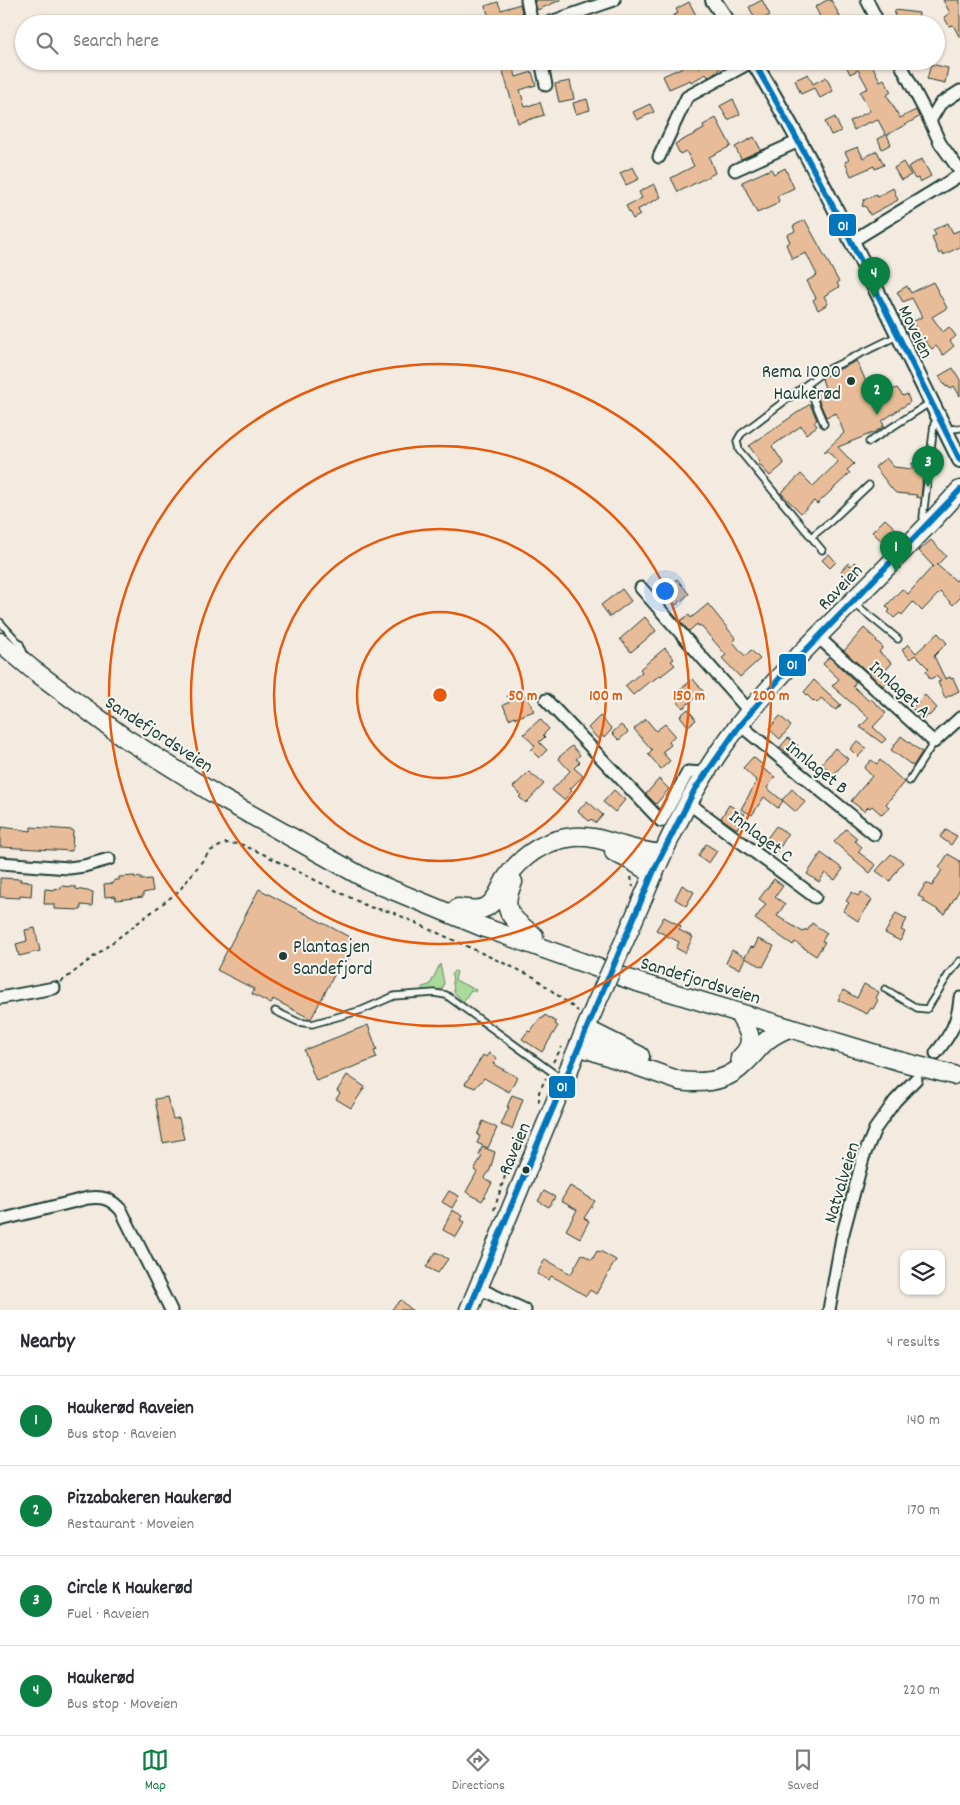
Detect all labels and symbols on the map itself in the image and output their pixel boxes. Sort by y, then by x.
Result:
line badge: 01 [828,213,857,237]
text: 01 [838,217,848,237]
pin: 4 [858,257,890,298]
street label: Moveien [889,301,938,364]
place label: Rema 1000 Haukerød [762,360,841,409]
pin: 2 [861,374,893,415]
marker: Rema 1000 Haukerød [845,375,857,387]
pin: 3 [912,446,944,487]
pin: 1 [880,531,912,572]
street label: Raveien [813,559,870,618]
your location [652,578,678,604]
line badge: 01 [778,653,807,677]
street label: Innlaget A [862,655,936,726]
text: 01 [787,656,797,676]
centre of rings [431,686,449,704]
text: 50 m [509,686,537,708]
text: 100 m [589,686,623,708]
text: 150 m [673,686,705,708]
text: 200 m [753,686,789,708]
street label: Sandefjordsveien [99,691,218,781]
street label: Innlaget B [779,735,853,802]
street label: Innlaget C [722,805,798,871]
place label: Plantasjen Sandefjord [293,935,372,984]
marker: Plantasjen Sandefjord [277,950,289,962]
street label: Sandefjordsveien [637,951,763,1013]
line badge: 01 [548,1075,576,1099]
text: 01 [557,1078,567,1098]
street label: Raveien [493,1119,539,1180]
street label: Natvalveien [818,1139,868,1227]
unlabelled marker [521,1165,531,1175]

